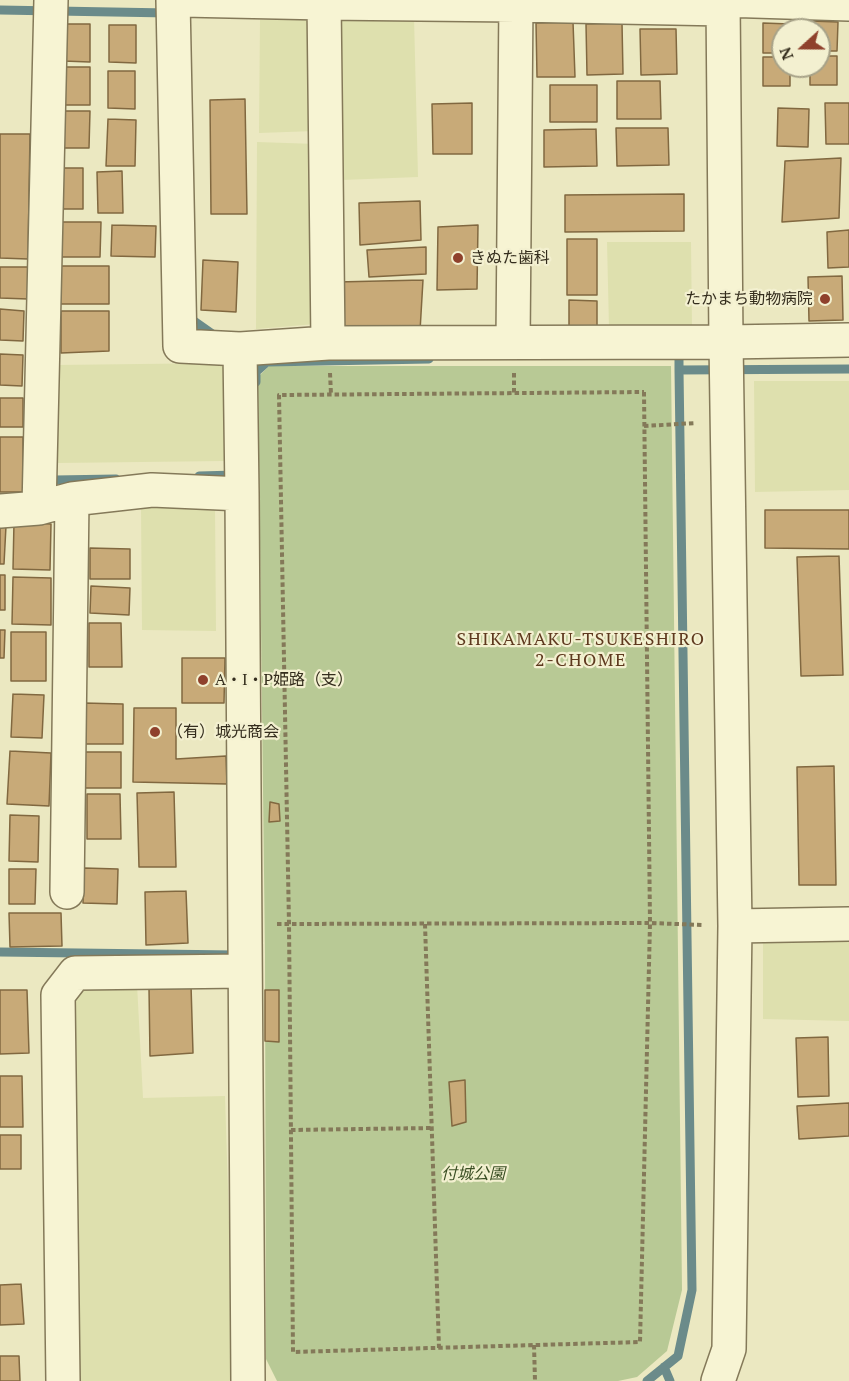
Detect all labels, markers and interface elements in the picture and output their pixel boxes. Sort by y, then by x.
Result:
north arrow [771,18,831,78]
text: N [774,44,799,63]
place label: きぬた歯科 [470,248,550,268]
marker: きぬた歯科 [451,251,465,265]
place label: たかまち動物病院 [685,289,813,309]
marker: たかまち動物病院 [818,292,832,306]
district label: SHIKAMAKU-TSUKESHIRO 2-CHOME [456,629,706,672]
place label: A・I・P姫路（支） [215,670,353,690]
marker: A・I・P姫路（支） [196,673,210,687]
place label: （有）城光商会 [167,722,279,742]
marker: （有）城光商会 [148,725,162,739]
park label: 付城公園 [441,1164,505,1184]

